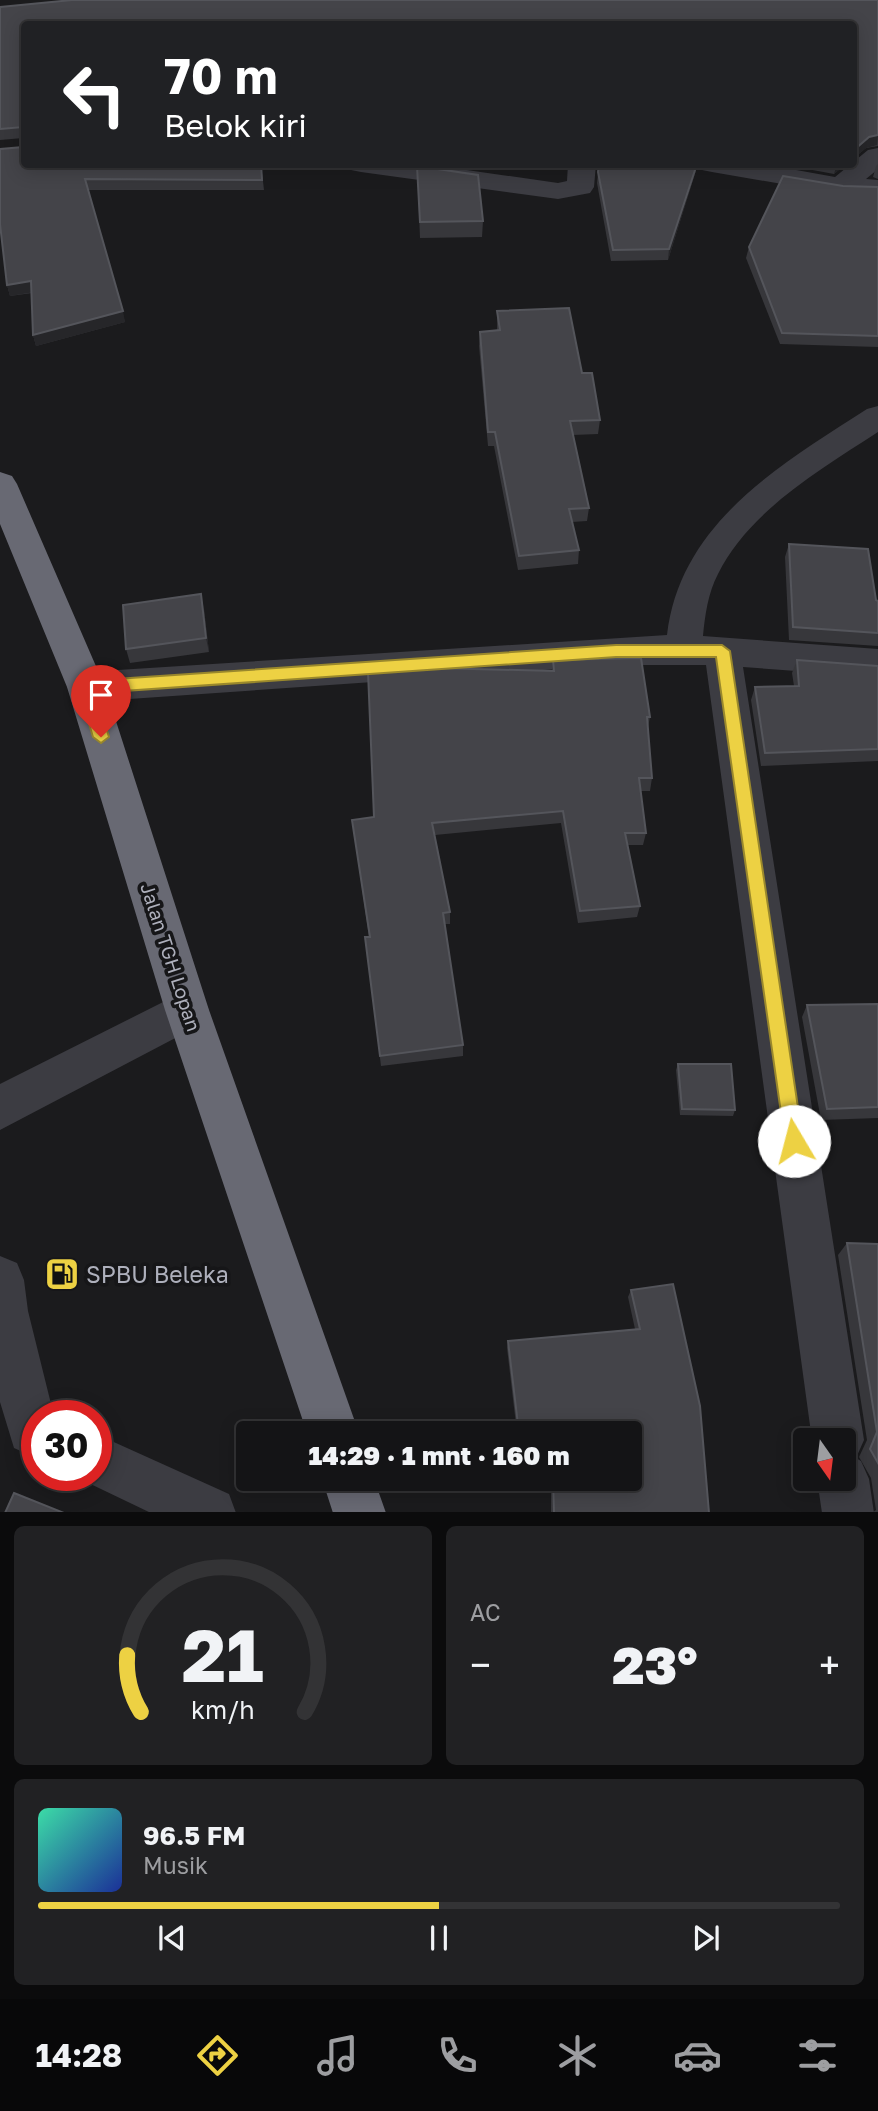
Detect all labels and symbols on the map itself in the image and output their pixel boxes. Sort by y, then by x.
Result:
pin [71,665,131,737]
street label: Jalan TGH Lopan [136,880,206,1034]
position arrow [757,1104,831,1178]
fuel station icon: SPBU Beleka [43,1255,81,1293]
place label: SPBU Beleka [86,1260,229,1288]
speed limit sign: 30 [21,1400,112,1491]
north arrow [793,1428,856,1491]

